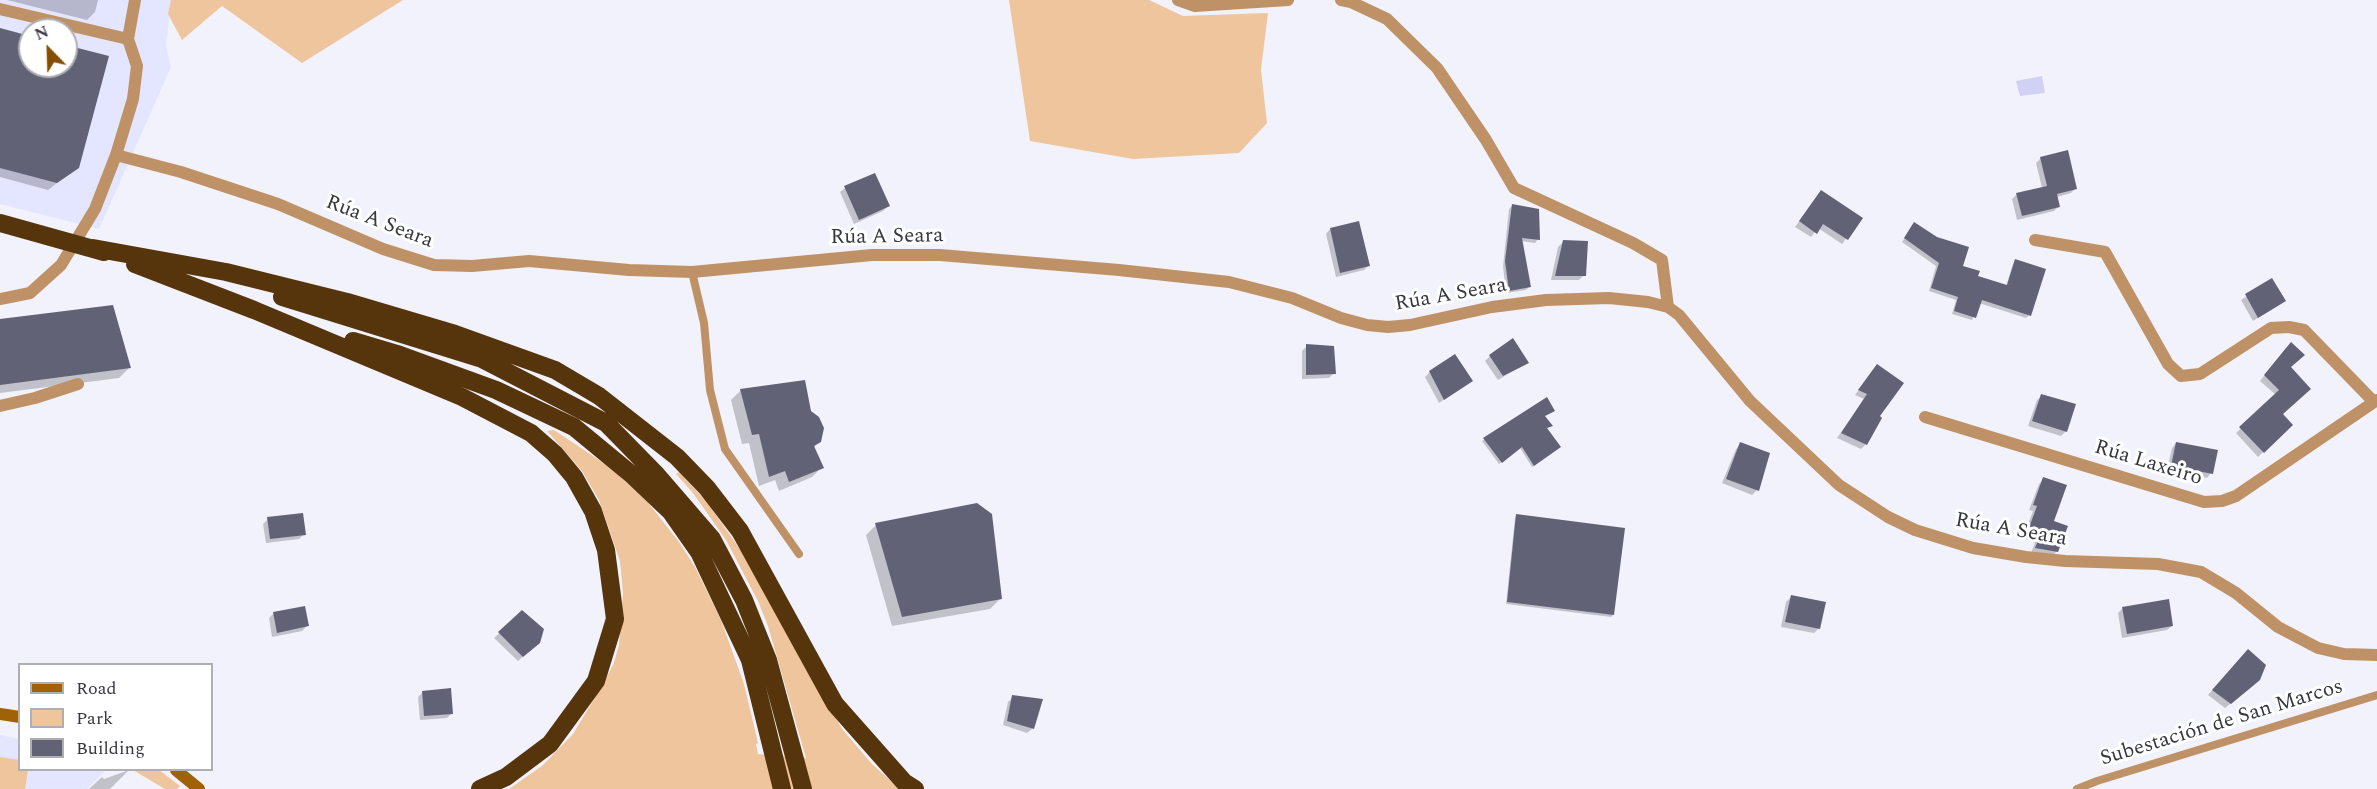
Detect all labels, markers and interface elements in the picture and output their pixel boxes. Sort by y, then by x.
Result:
north arrow [18,18,78,78]
text: N [31,20,52,47]
street label: Rúa A Seara [322,191,436,255]
street label: Rúa A Seara [830,224,944,252]
street label: Rúa A Seara [1393,274,1509,318]
street label: Rúa Laxeiro [2091,436,2205,492]
street label: Rúa A Seara [1953,509,2069,553]
legend [18,663,213,771]
text: Road [76,675,117,702]
street label: Subestación de San Marcos [2098,675,2346,773]
text: Park [76,705,113,732]
text: Building [76,735,145,762]

